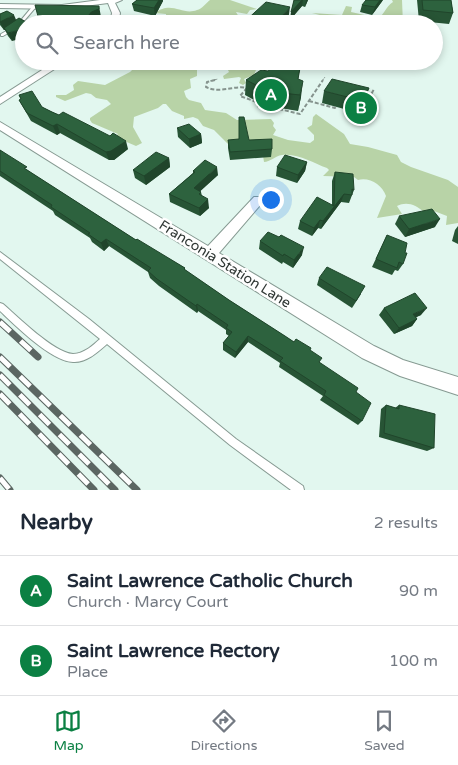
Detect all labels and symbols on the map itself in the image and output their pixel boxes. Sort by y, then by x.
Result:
pin: A [255,76,287,114]
pin: B [345,89,377,127]
your location [258,187,284,213]
street label: Franconia Station Lane [156,216,294,312]

